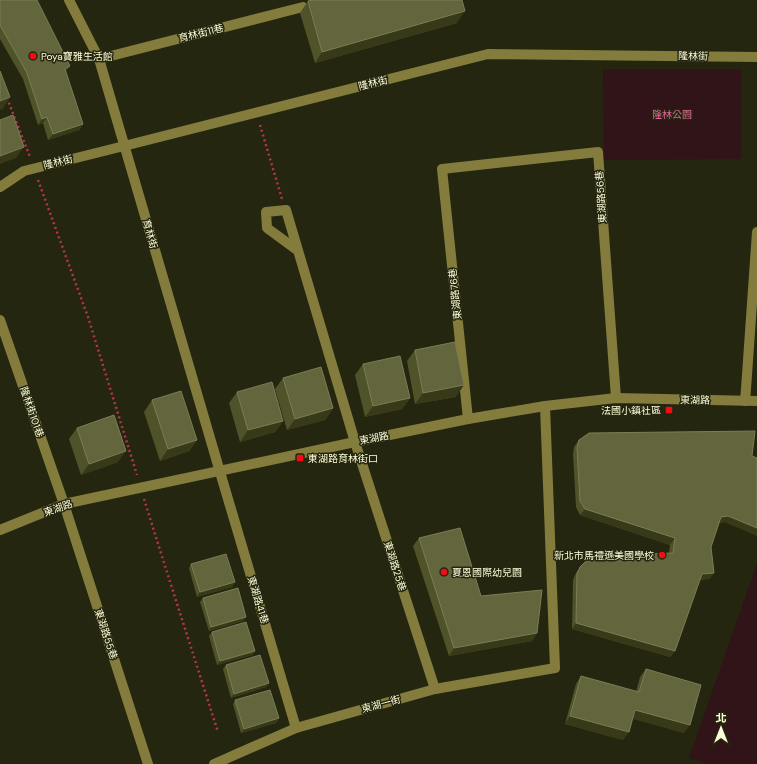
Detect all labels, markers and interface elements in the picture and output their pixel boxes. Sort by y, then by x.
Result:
street label: 育林街11巷 [177,21,225,45]
street label: 隆林街 [678,49,708,63]
place label: Poya寶雅生活館 [41,50,113,63]
marker: Poya寶雅生活館 [28,51,38,61]
street label: 隆林街 [357,73,389,93]
park label: 隆林公園 [652,108,692,121]
street label: 隆林街 [42,152,74,172]
street label: 東湖路56巷 [593,170,609,224]
street label: 育林街 [140,218,160,250]
street label: 東湖路76巷 [446,268,464,320]
street label: 隆林街101巷 [17,385,47,439]
street label: 東湖路 [680,393,710,407]
place label: 法國小鎮社區 [601,404,661,417]
marker: 法國小鎮社區 [664,405,674,415]
street label: 東湖路 [358,429,390,447]
place label: 東湖路育林街口 [308,452,378,465]
marker: 東湖路育林街口 [295,453,305,463]
street label: 東湖路 [42,497,74,519]
street label: 東湖路25巷 [381,539,409,593]
place label: 新北市馬禮遜美國學校 [554,549,654,562]
marker: 新北市馬禮遜美國學校 [657,550,667,560]
place label: 夏恩國際幼兒園 [452,566,522,579]
marker: 夏恩國際幼兒園 [439,567,449,577]
street label: 東湖路41巷 [245,575,271,625]
street label: 東湖路55巷 [92,607,120,661]
street label: 東湖一街 [360,693,402,715]
north arrow [701,708,741,748]
text: 北 [716,711,727,725]

